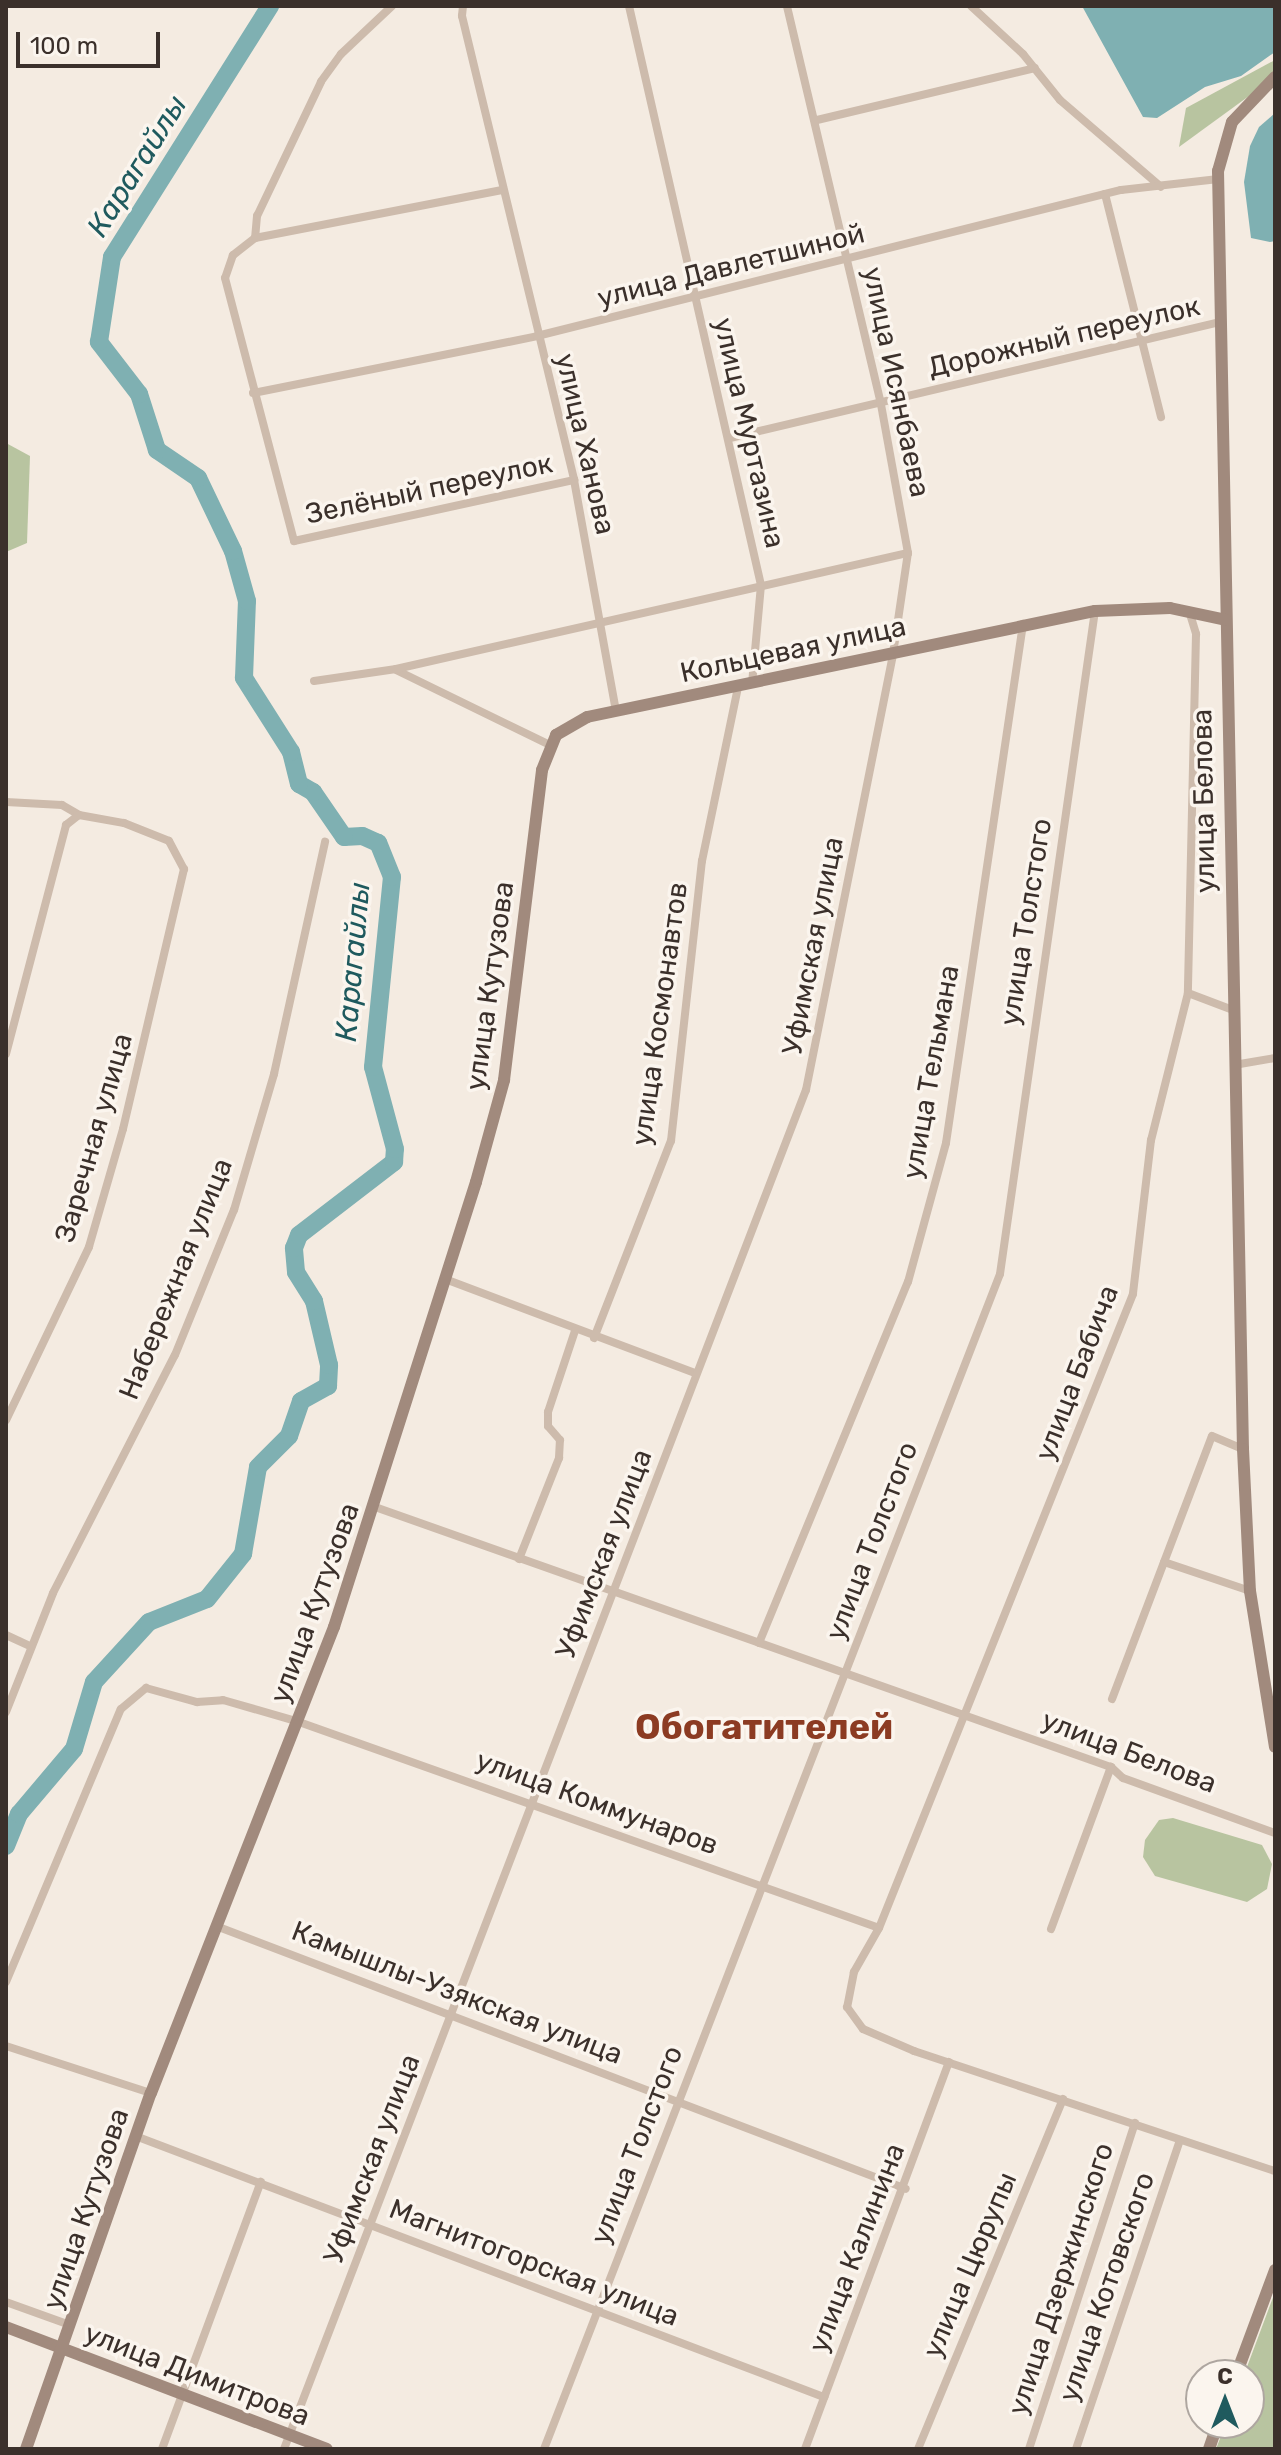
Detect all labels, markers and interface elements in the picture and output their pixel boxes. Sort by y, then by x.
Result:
scale bar [20,16,164,66]
text: 100 m [30,32,98,60]
water label: Карагайлы [79,89,195,243]
street label: улица Давлетшиной [594,217,868,315]
street label: улица Исянбаева [855,264,937,500]
street label: Дорожный переулок [925,289,1203,385]
street label: улица Муртазина [706,315,792,551]
street label: улица Ханова [548,350,622,538]
street label: Зелёный переулок [303,446,555,532]
street label: Кольцевая улица [677,610,909,690]
street label: улица Белова [1186,709,1222,893]
street label: улица Толстого [993,816,1059,1028]
street label: Уфимская улица [775,834,851,1058]
street label: улица Кутузова [459,879,521,1093]
street label: улица Космонавтов [625,880,695,1148]
water label: Карагайлы [328,881,378,1043]
street label: улица Тельмана [896,962,966,1182]
street label: Заречная улица [48,1030,140,1246]
street label: Набережная улица [112,1153,240,1405]
street label: улица Бабича [1028,1281,1126,1465]
street label: улица Толстого [819,1437,925,1645]
street label: Уфимская улица [549,1445,659,1663]
street label: улица Кутузова [263,1498,367,1708]
street label: улица Белова [1037,1703,1221,1801]
district label: Обогатителей [635,1705,893,1749]
street label: улица Коммунаров [471,1744,723,1862]
street label: Камышлы-Узякская улица [287,1914,627,2072]
street label: улица Толстого [584,2041,690,2249]
street label: Уфимская улица [317,2050,427,2268]
street label: улица Кутузова [36,2104,136,2314]
street label: улица Калинина [802,2139,912,2357]
street label: улица Дзержинского [1001,2139,1121,2419]
street label: улица Цюрупы [916,2167,1024,2363]
street label: улица Котовского [1052,2168,1162,2406]
street label: Магнитогорская улица [385,2192,683,2334]
street label: улица Димитрова [80,2317,314,2433]
north arrow [1185,2359,1265,2439]
text: С [1217,2363,1233,2390]

